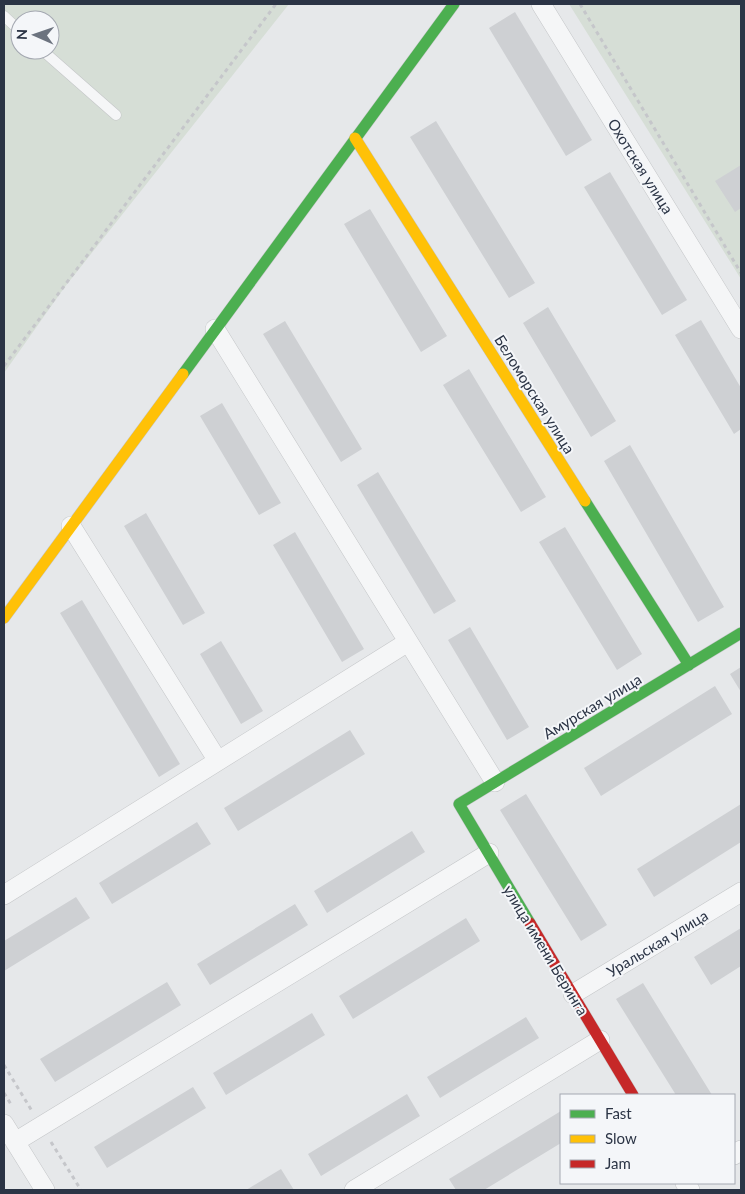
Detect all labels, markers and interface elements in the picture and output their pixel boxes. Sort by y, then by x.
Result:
north arrow [10,10,60,60]
text: N [13,29,30,40]
street label: Охотская улица [604,115,678,217]
street label: Беломорская улица [491,331,579,457]
street label: Амурская улица [540,670,644,742]
street label: улица имени Беринга [500,881,592,1019]
street label: Уральская улица [603,906,711,980]
legend [560,1094,735,1184]
text: Fast [605,1104,632,1122]
text: Slow [605,1129,637,1147]
text: Jam [605,1154,631,1172]

